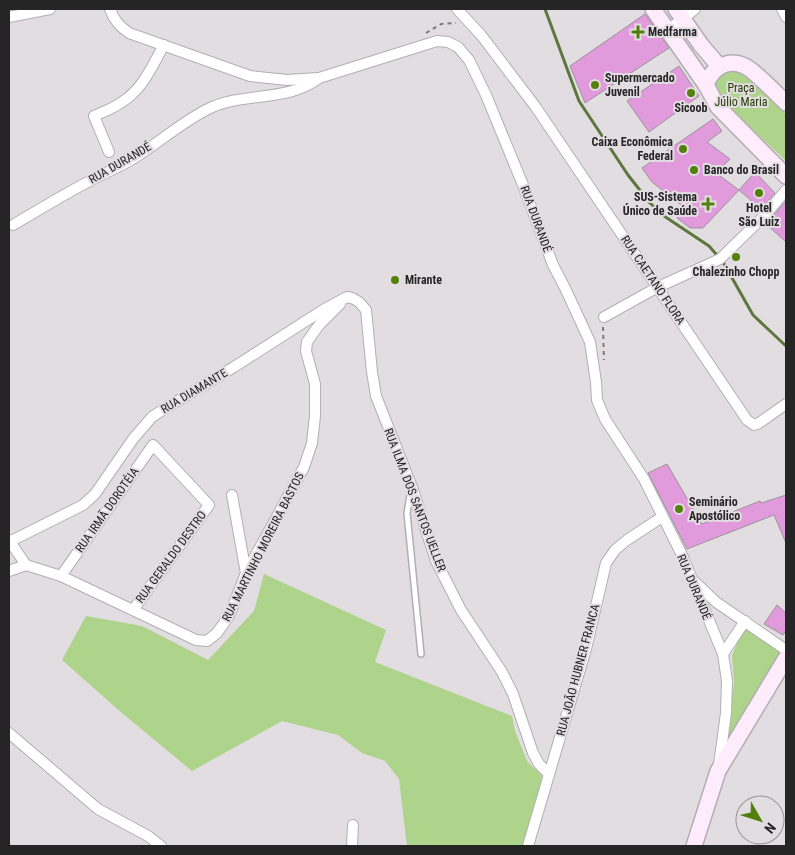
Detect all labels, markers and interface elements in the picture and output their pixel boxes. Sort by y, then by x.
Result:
place label: Medfarma [648,25,697,39]
marker: Medfarma [632,26,644,38]
place label: Supermercado Juvenil [605,71,675,99]
marker: Supermercado Juvenil [589,79,601,91]
park label: Praça Júlio Maria [715,81,768,109]
marker: Sicoob [685,87,697,99]
place label: Sicoob [675,101,708,115]
place label: Caixa Econômica Federal [591,135,673,163]
street label: RUA DURANDÉ [86,139,154,187]
marker: Caixa Econômica Federal [677,143,689,155]
place label: Banco do Brasil [704,163,779,177]
marker: Banco do Brasil [688,164,700,176]
street label: RUA DURANDÉ [517,183,555,254]
marker: Hotel São Luiz [753,187,765,199]
place label: SUS-Sistema Único de Saúde [623,190,697,218]
marker: SUS-Sistema Único de Saúde [701,197,715,211]
place label: Hotel São Luiz [739,201,779,229]
street label: RUA CAETANO FLORA [618,233,688,327]
marker: Chalezinho Chopp [730,251,742,263]
place label: Chalezinho Chopp [693,265,779,279]
place label: Mirante [405,273,442,287]
marker: Mirante [389,274,401,286]
street label: RUA DIAMANTE [158,366,230,416]
street label: RUA ILMA DOS SANTOS UELLER [381,426,449,574]
street label: RUA IRMÃ DOROTÉIA [71,464,142,555]
street label: RUA MARTINHO MOREIRA BASTOS [219,470,307,624]
place label: Seminário Apostólico [689,495,740,523]
marker: Seminário Apostólico [673,503,685,515]
street label: RUA GERALDO DESTRO [133,508,209,606]
street label: RUA DURANDÉ [674,552,715,622]
street label: RUA JOÃO HUBNER FRANCA [552,602,602,737]
north arrow [735,795,785,845]
text: N [761,820,779,837]

